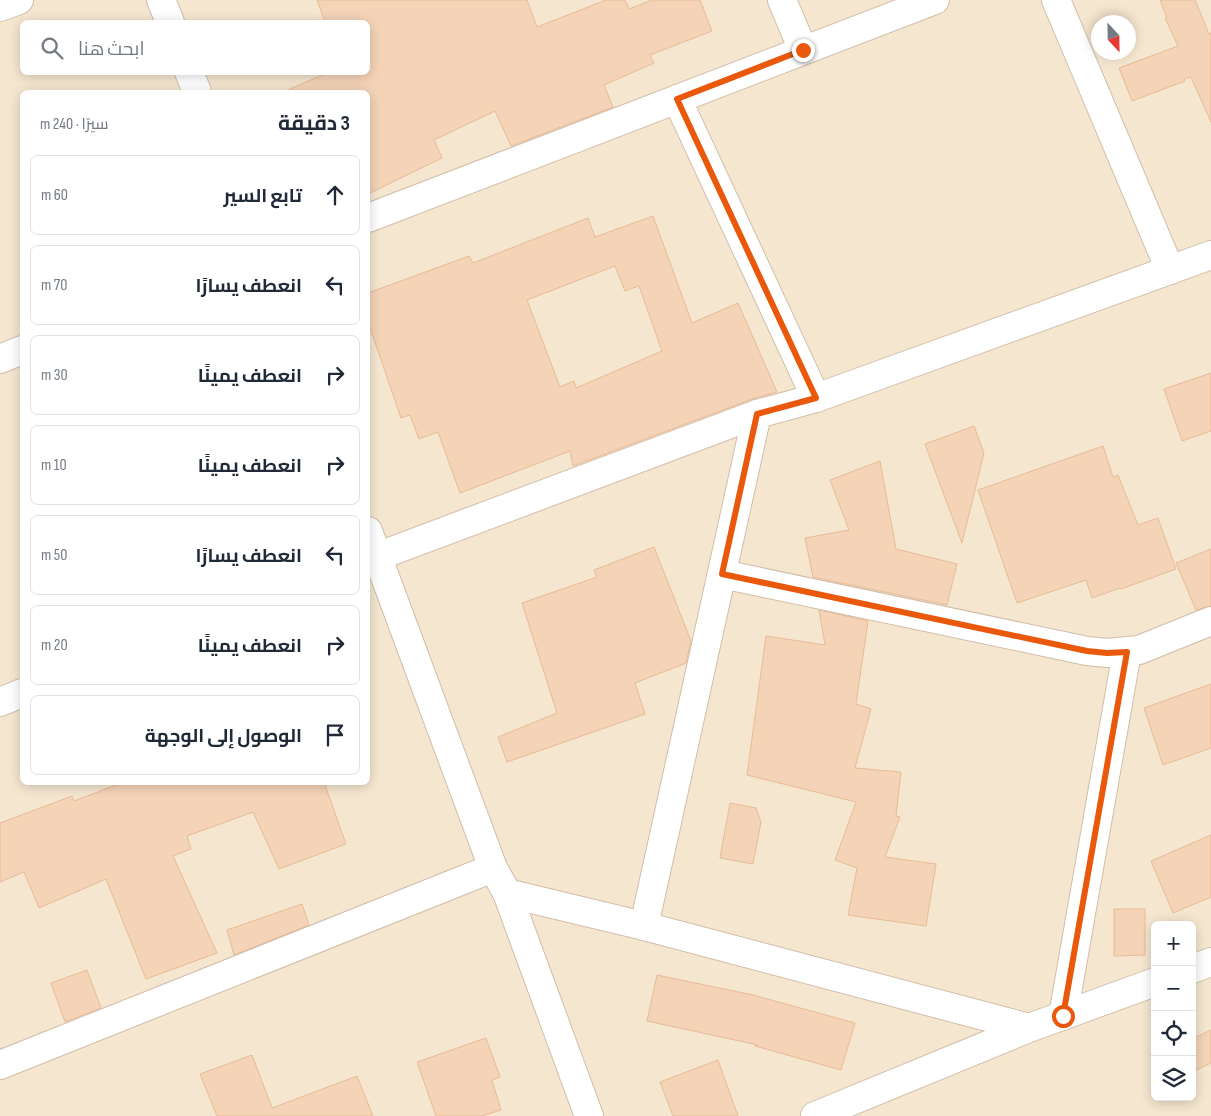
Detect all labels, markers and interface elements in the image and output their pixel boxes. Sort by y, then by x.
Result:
north arrow [1091,15,1136,60]
search box [20,20,370,75]
icon: search [38,34,66,62]
text: ابحث هنا [78,38,145,61]
route end [792,39,815,62]
text: 3 دقيقة [278,111,350,136]
text: سيرًا · 240 m [40,115,108,134]
icon: ahead [321,181,349,209]
text: تابع السير [223,185,302,208]
text: 60 m [41,186,68,205]
icon: left [321,271,349,299]
text: انعطف يسارًا [195,275,302,298]
text: 70 m [41,276,67,295]
icon: right [321,361,349,389]
text: انعطف يمينًا [198,365,302,388]
text: 30 m [41,366,68,385]
icon: right [321,451,349,479]
text: انعطف يمينًا [198,455,302,478]
text: 10 m [41,456,67,475]
icon: left [321,541,349,569]
text: انعطف يسارًا [195,545,302,568]
text: 50 m [41,546,67,565]
icon: right [321,631,349,659]
text: انعطف يمينًا [198,635,302,658]
text: 20 m [41,636,68,655]
icon: arrive [321,721,349,749]
text: الوصول إلى الوجهة [145,725,302,748]
map controls [1151,921,1196,1101]
button: + [1151,921,1196,966]
button: − [1151,966,1196,1011]
route start [1052,1005,1075,1028]
button: locate [1151,1011,1196,1056]
button: layers [1151,1056,1196,1101]

